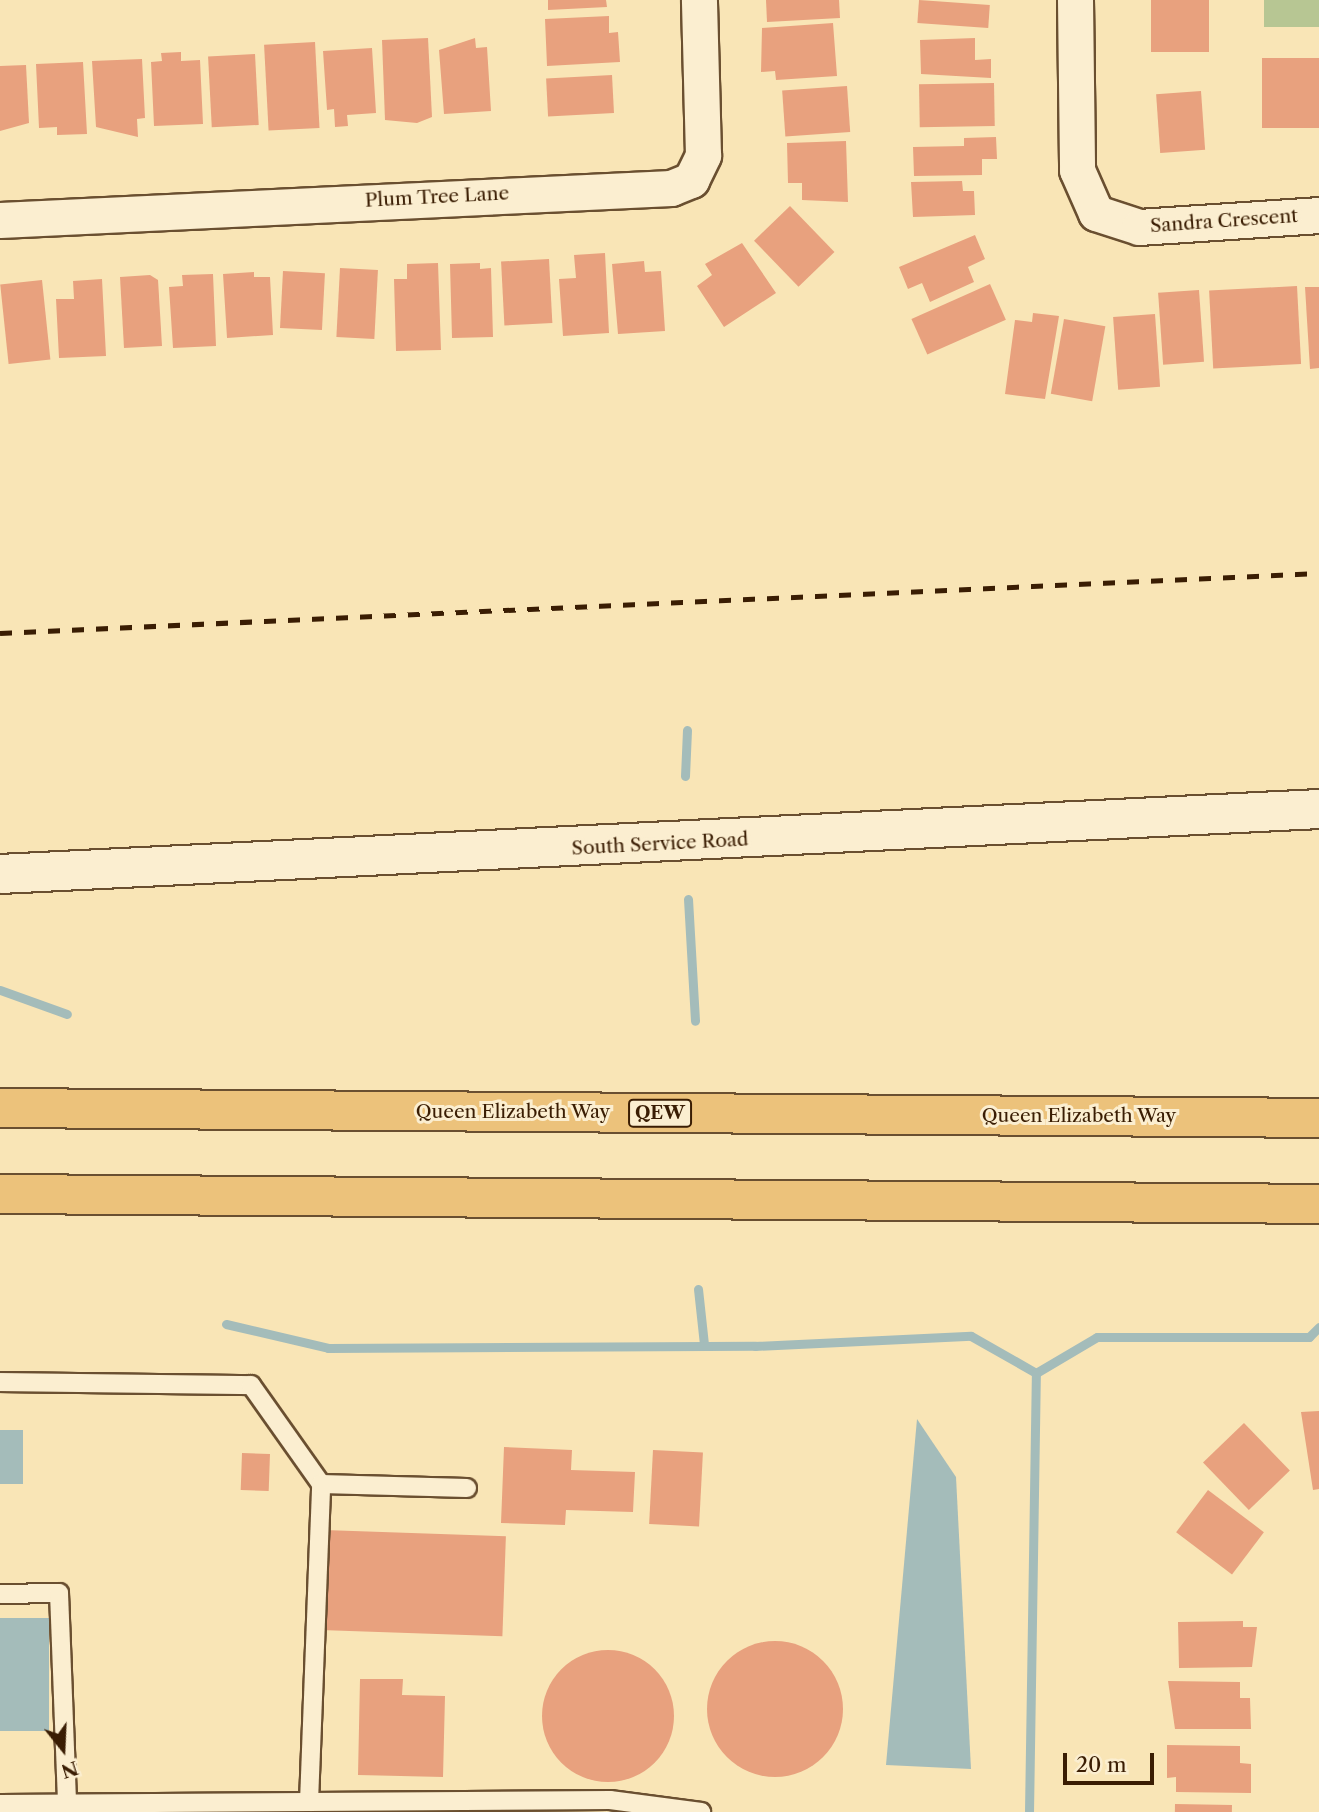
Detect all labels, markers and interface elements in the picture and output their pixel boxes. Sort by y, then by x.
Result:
street label: Plum Tree Lane [364,182,510,212]
street label: Sandra Crescent [1149,204,1299,238]
street label: South Service Road [571,828,749,860]
road number: QEW [627,1098,693,1128]
street label: Queen Elizabeth Way [415,1101,611,1123]
street label: Queen Elizabeth Way [981,1105,1177,1127]
north arrow [28,1714,98,1784]
scale bar [1067,1738,1158,1782]
text: 20 m [1076,1752,1127,1777]
text: N [58,1756,81,1783]

